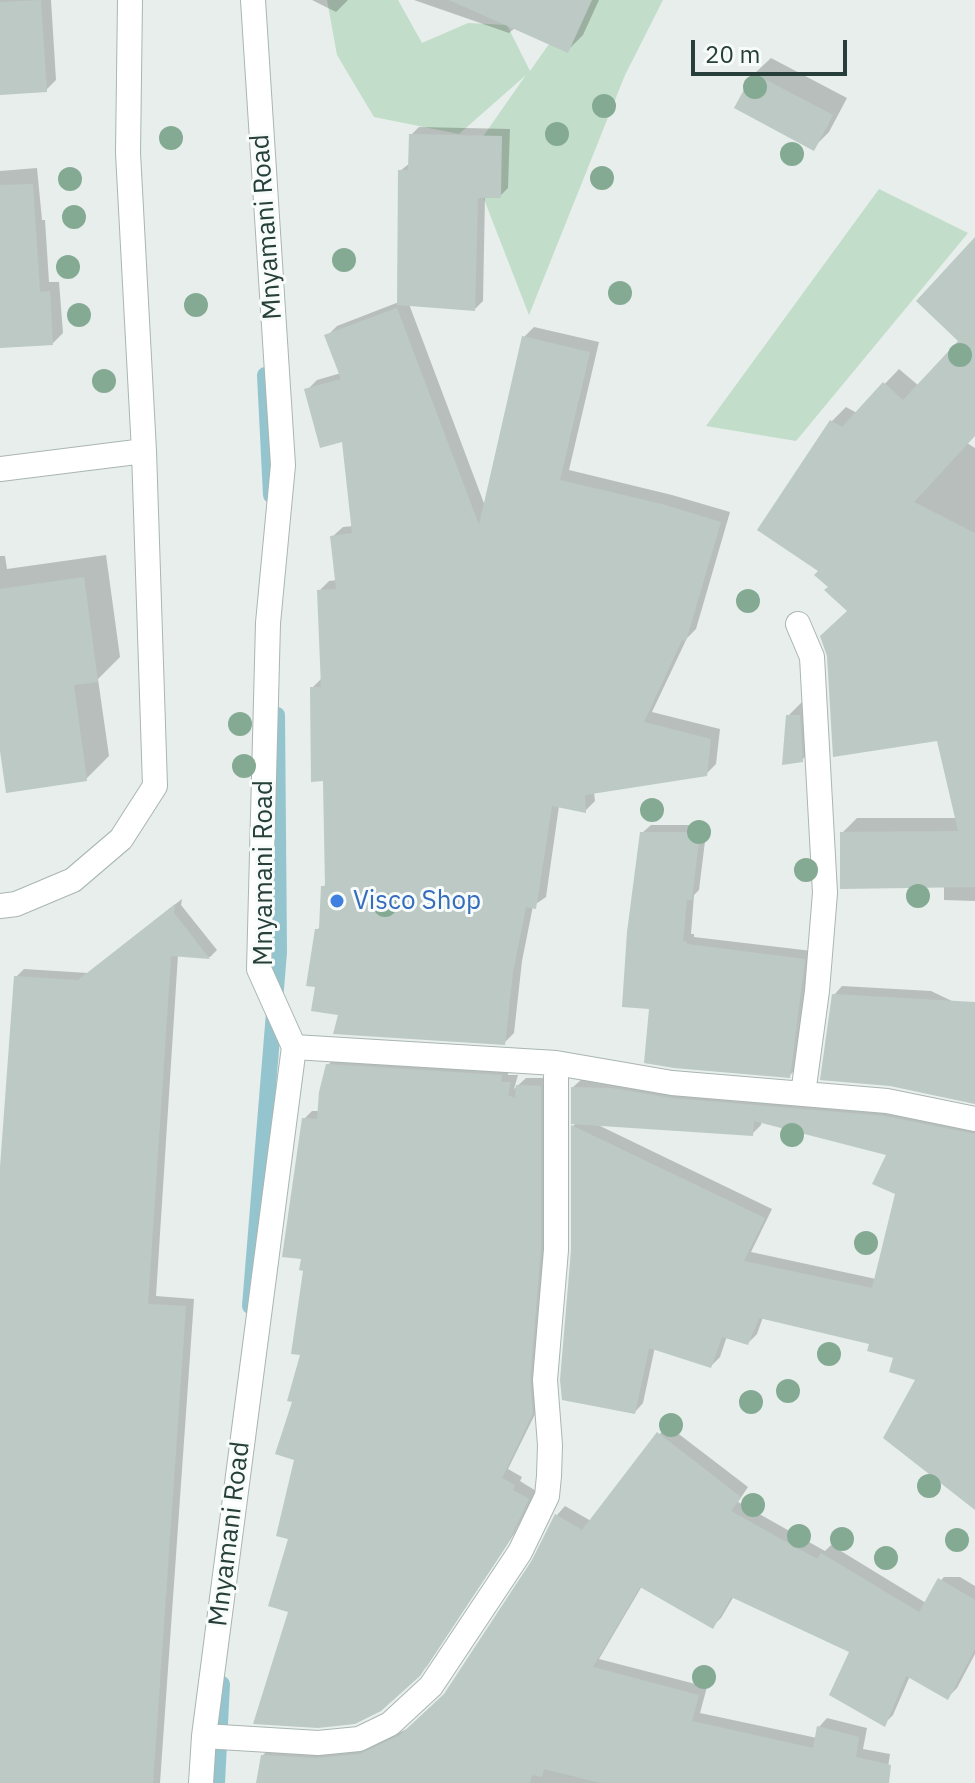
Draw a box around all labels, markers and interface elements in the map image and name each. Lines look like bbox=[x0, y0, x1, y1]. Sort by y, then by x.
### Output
scale bar bbox=[695, 24, 851, 74]
text: 20 m bbox=[705, 38, 760, 70]
street label: Mnyamani Road bbox=[245, 133, 289, 321]
street label: Mnyamani Road bbox=[248, 780, 280, 966]
place label: Visco Shop bbox=[353, 885, 481, 917]
marker: Visco Shop bbox=[328, 892, 346, 910]
street label: Mnyamani Road bbox=[203, 1440, 257, 1628]

